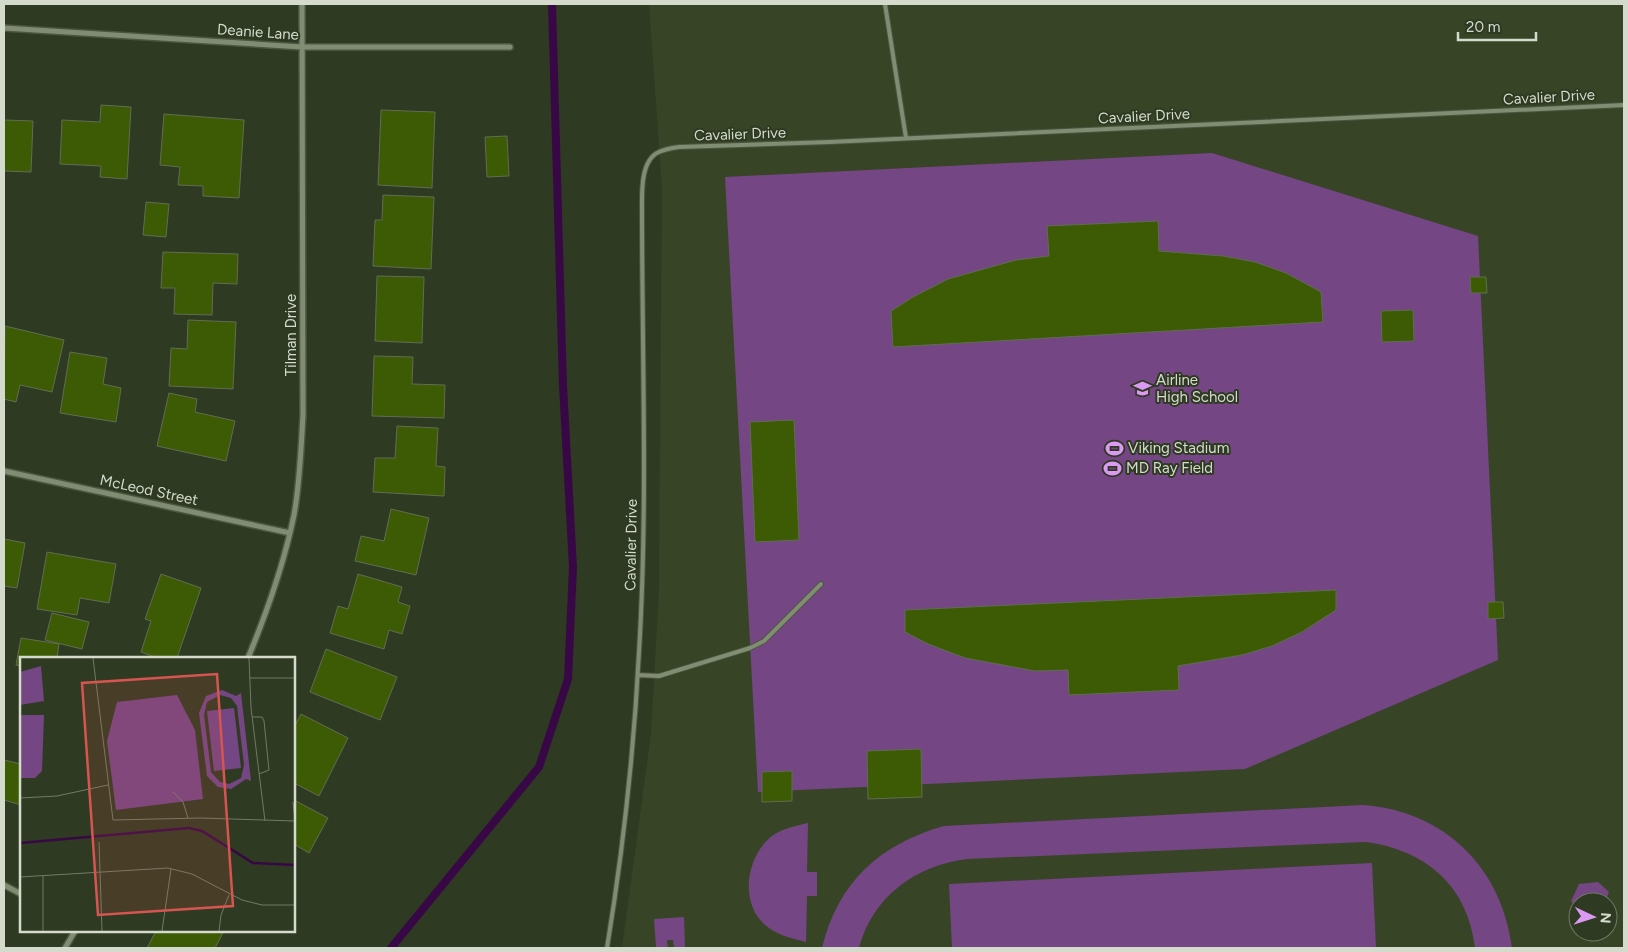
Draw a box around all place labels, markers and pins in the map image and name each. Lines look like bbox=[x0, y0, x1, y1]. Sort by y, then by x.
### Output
place label: Airline High School bbox=[1156, 371, 1238, 406]
school or university icon: Airline High School bbox=[1132, 379, 1152, 399]
sports icon: Viking Stadium bbox=[1104, 438, 1124, 458]
place label: Viking Stadium bbox=[1128, 439, 1229, 457]
sports icon: MD Ray Field bbox=[1102, 458, 1122, 478]
place label: MD Ray Field bbox=[1126, 459, 1213, 477]

